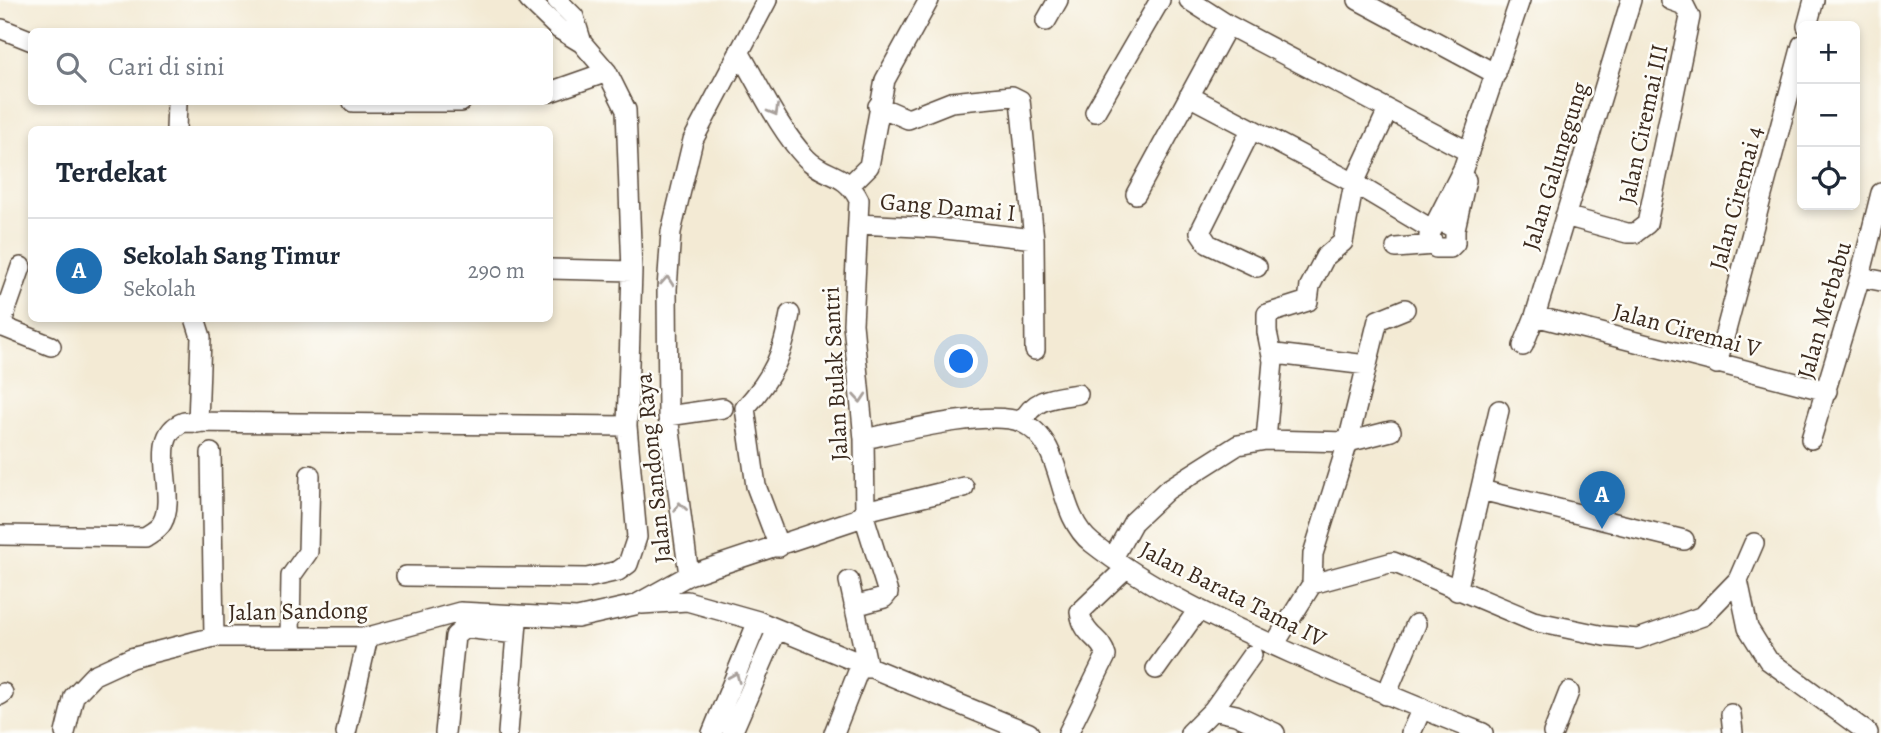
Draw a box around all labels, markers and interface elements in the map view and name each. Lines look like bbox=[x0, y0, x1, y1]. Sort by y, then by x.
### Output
map controls bbox=[1797, 21, 1860, 210]
button: + bbox=[1797, 21, 1860, 84]
search box bbox=[28, 28, 553, 105]
street label: Jalan Ciremai III bbox=[1610, 41, 1676, 207]
icon: search bbox=[52, 48, 90, 86]
text: Cari di sini bbox=[108, 49, 225, 84]
street label: Jalan Galunggung bbox=[1514, 78, 1596, 254]
button: − bbox=[1797, 84, 1860, 147]
one-way arrow bbox=[765, 104, 778, 117]
street label: Jalan Ciremai 4 bbox=[1701, 122, 1771, 274]
button: locate bbox=[1797, 147, 1860, 210]
text: Terdekat bbox=[56, 152, 167, 192]
street label: Gang Damai I bbox=[879, 185, 1017, 229]
text: Sekolah Sang Timur bbox=[123, 238, 340, 273]
street label: Jalan Merbabu bbox=[1789, 238, 1859, 382]
text: A bbox=[72, 255, 86, 286]
text: 290 m bbox=[468, 255, 525, 286]
text: Sekolah bbox=[123, 273, 196, 304]
one-way arrow bbox=[659, 275, 674, 286]
street label: Jalan Bulak Santri bbox=[814, 286, 856, 462]
street label: Jalan Ciremai V bbox=[1610, 295, 1765, 365]
your location bbox=[944, 344, 978, 378]
street label: Jalan Sandong Raya bbox=[627, 371, 679, 565]
one-way arrow bbox=[852, 392, 867, 403]
pin: A bbox=[1579, 471, 1625, 529]
one-way arrow bbox=[672, 501, 687, 513]
street label: Jalan Barata Tama IV bbox=[1134, 533, 1332, 655]
street label: Jalan Sandong bbox=[228, 594, 368, 628]
one-way arrow bbox=[727, 672, 741, 685]

